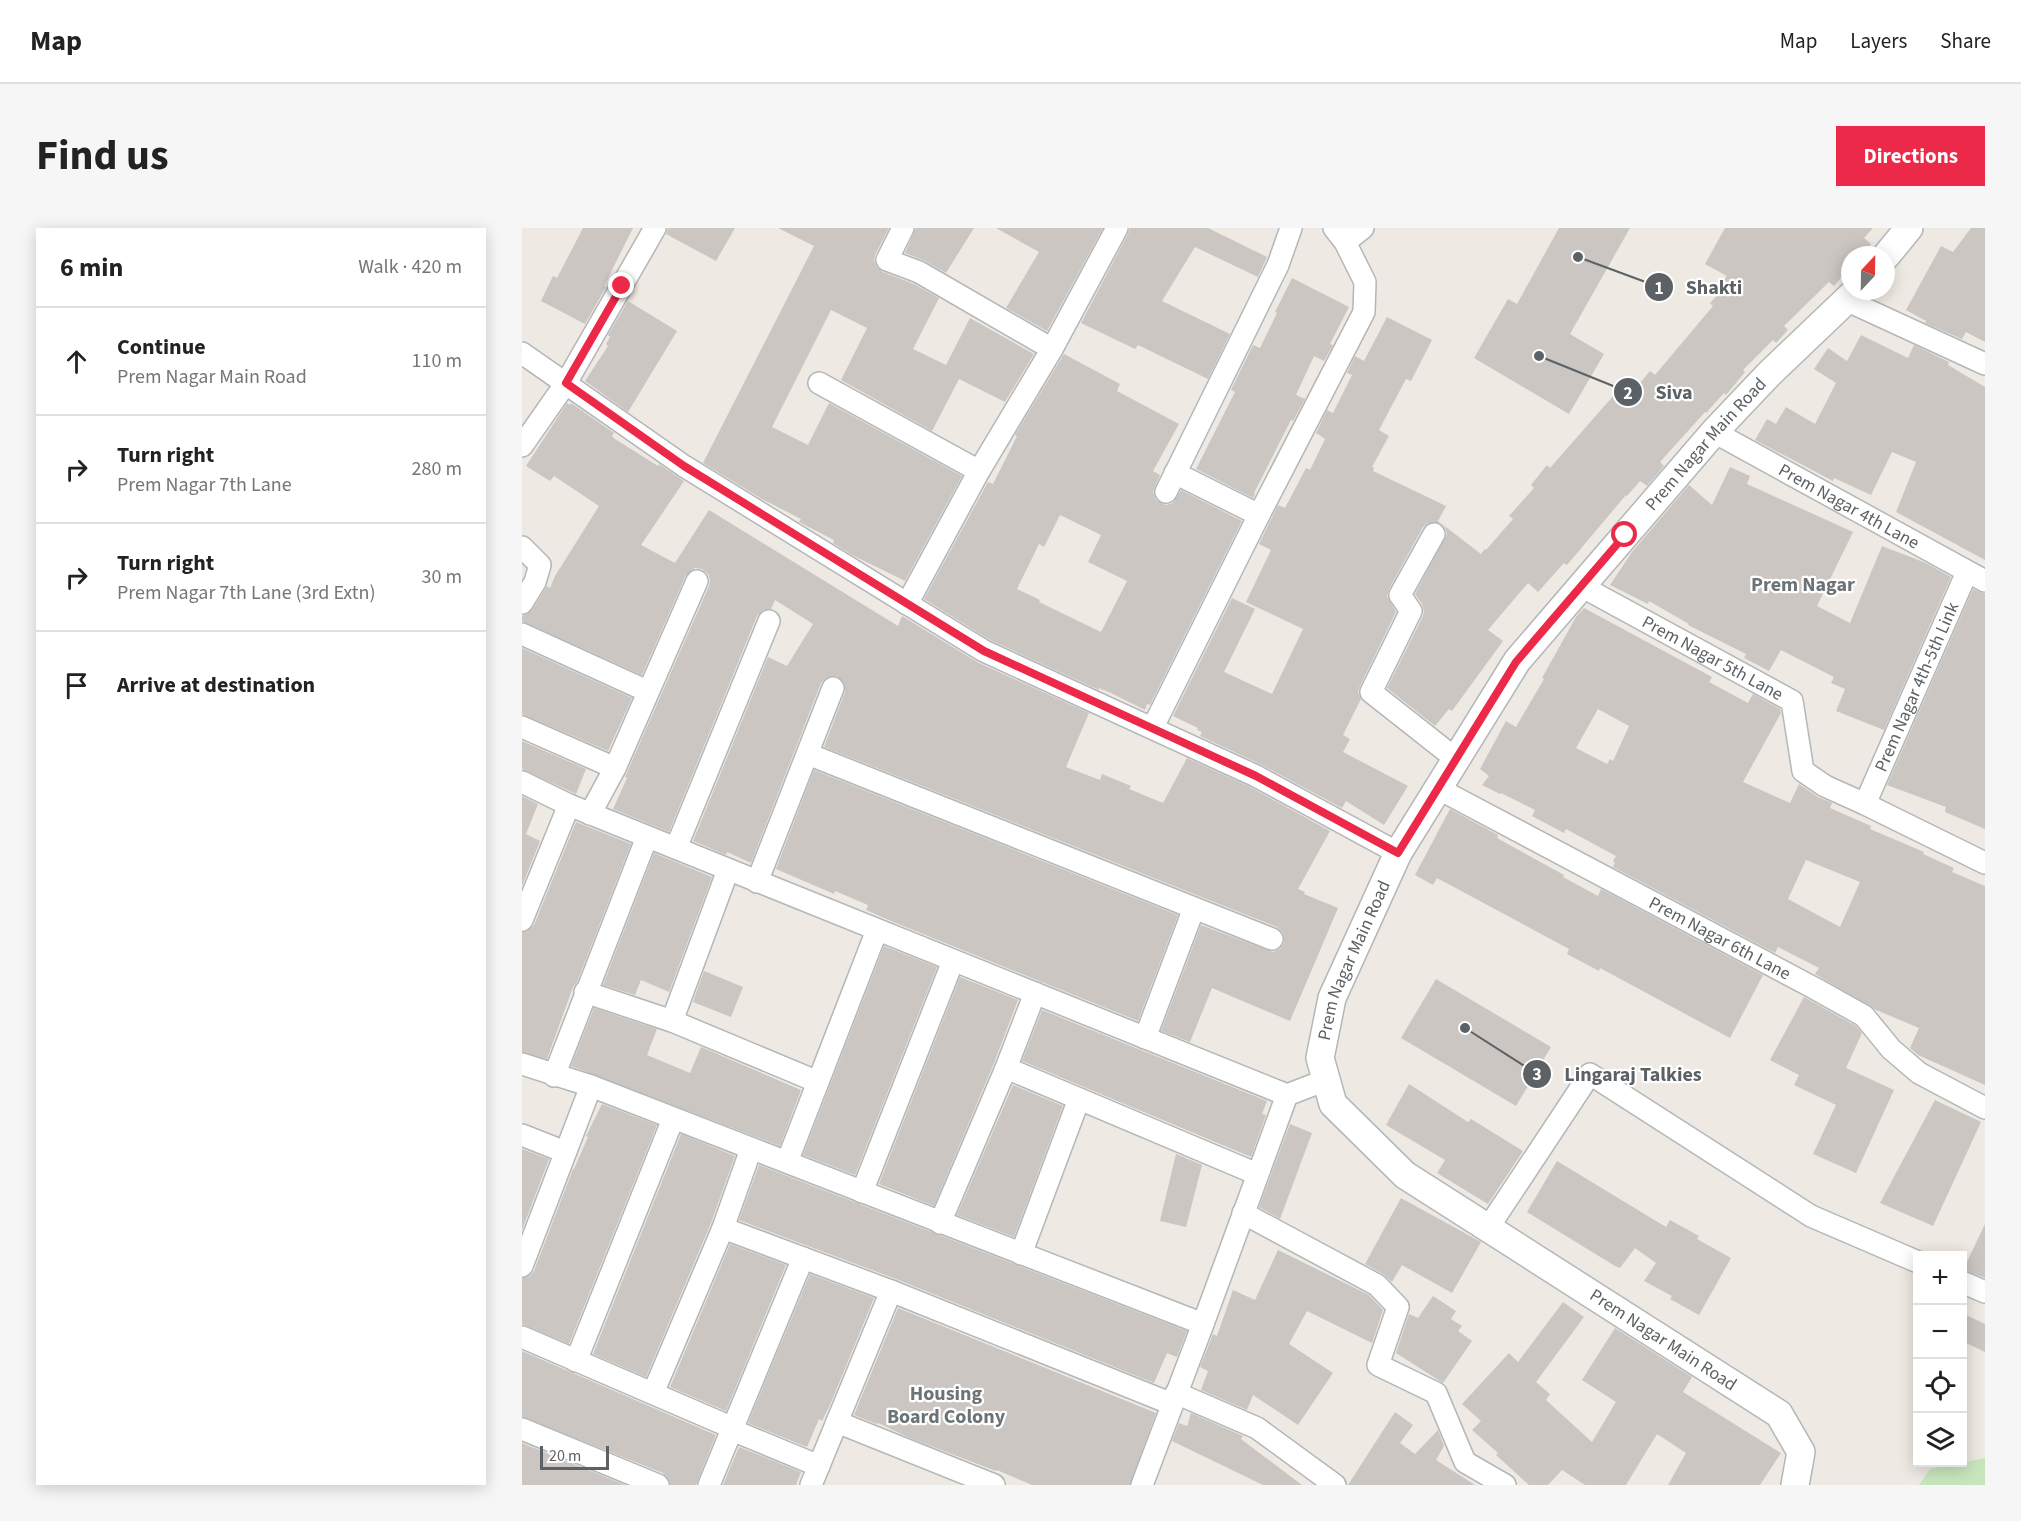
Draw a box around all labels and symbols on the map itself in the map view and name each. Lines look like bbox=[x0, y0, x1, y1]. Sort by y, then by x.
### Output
north arrow bbox=[1841, 246, 1895, 300]
callout: Shakti bbox=[1644, 268, 1754, 306]
route end bbox=[608, 272, 634, 298]
text: Shakti bbox=[1686, 274, 1742, 302]
text: 1 bbox=[1654, 276, 1664, 301]
street label: Prem Nagar Main Road bbox=[1639, 372, 1772, 516]
callout: Siva bbox=[1613, 373, 1704, 411]
text: Siva bbox=[1655, 379, 1693, 407]
text: 2 bbox=[1623, 381, 1633, 406]
street label: Prem Nagar 4th Lane bbox=[1774, 457, 1924, 555]
route start bbox=[1611, 521, 1637, 547]
district label: Prem Nagar bbox=[1751, 571, 1855, 599]
street label: Prem Nagar 4th-5th Link bbox=[1868, 598, 1965, 776]
street label: Prem Nagar 5th Lane bbox=[1638, 609, 1788, 706]
street label: Prem Nagar Main Road bbox=[1311, 876, 1396, 1042]
street label: Prem Nagar 6th Lane bbox=[1645, 890, 1795, 986]
callout: Lingaraj Talkies bbox=[1522, 1055, 1713, 1093]
text: Lingaraj Talkies bbox=[1564, 1061, 1702, 1089]
text: 3 bbox=[1532, 1062, 1542, 1087]
street label: Prem Nagar Main Road bbox=[1585, 1283, 1741, 1397]
district label: Housing Board Colony bbox=[887, 1380, 1006, 1431]
scale bar bbox=[540, 1443, 609, 1470]

